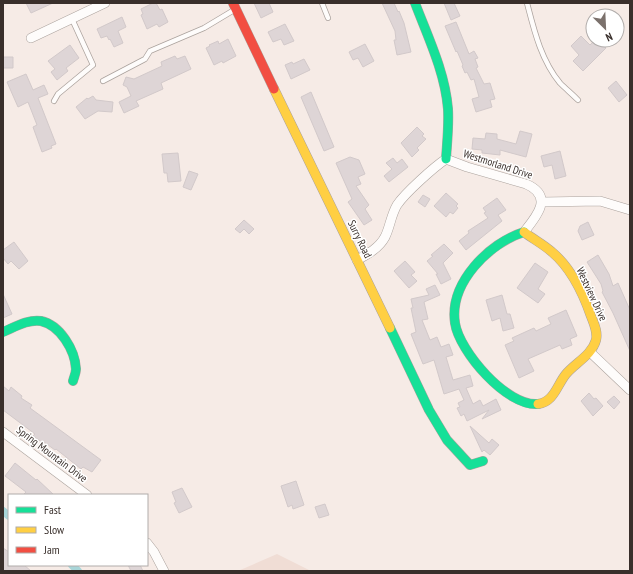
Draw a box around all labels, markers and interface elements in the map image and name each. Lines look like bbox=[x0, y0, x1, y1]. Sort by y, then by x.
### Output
north arrow bbox=[585, 8, 625, 48]
text: N bbox=[603, 30, 615, 45]
street label: Westmorland Drive bbox=[462, 146, 535, 182]
street label: Surry Road bbox=[345, 218, 375, 260]
street label: Westview Drive bbox=[573, 265, 611, 324]
street label: Spring Mountain Drive bbox=[14, 423, 91, 485]
legend bbox=[8, 494, 148, 566]
text: Fast bbox=[44, 502, 62, 517]
text: Slow bbox=[44, 522, 65, 537]
text: Jam bbox=[43, 542, 60, 557]

